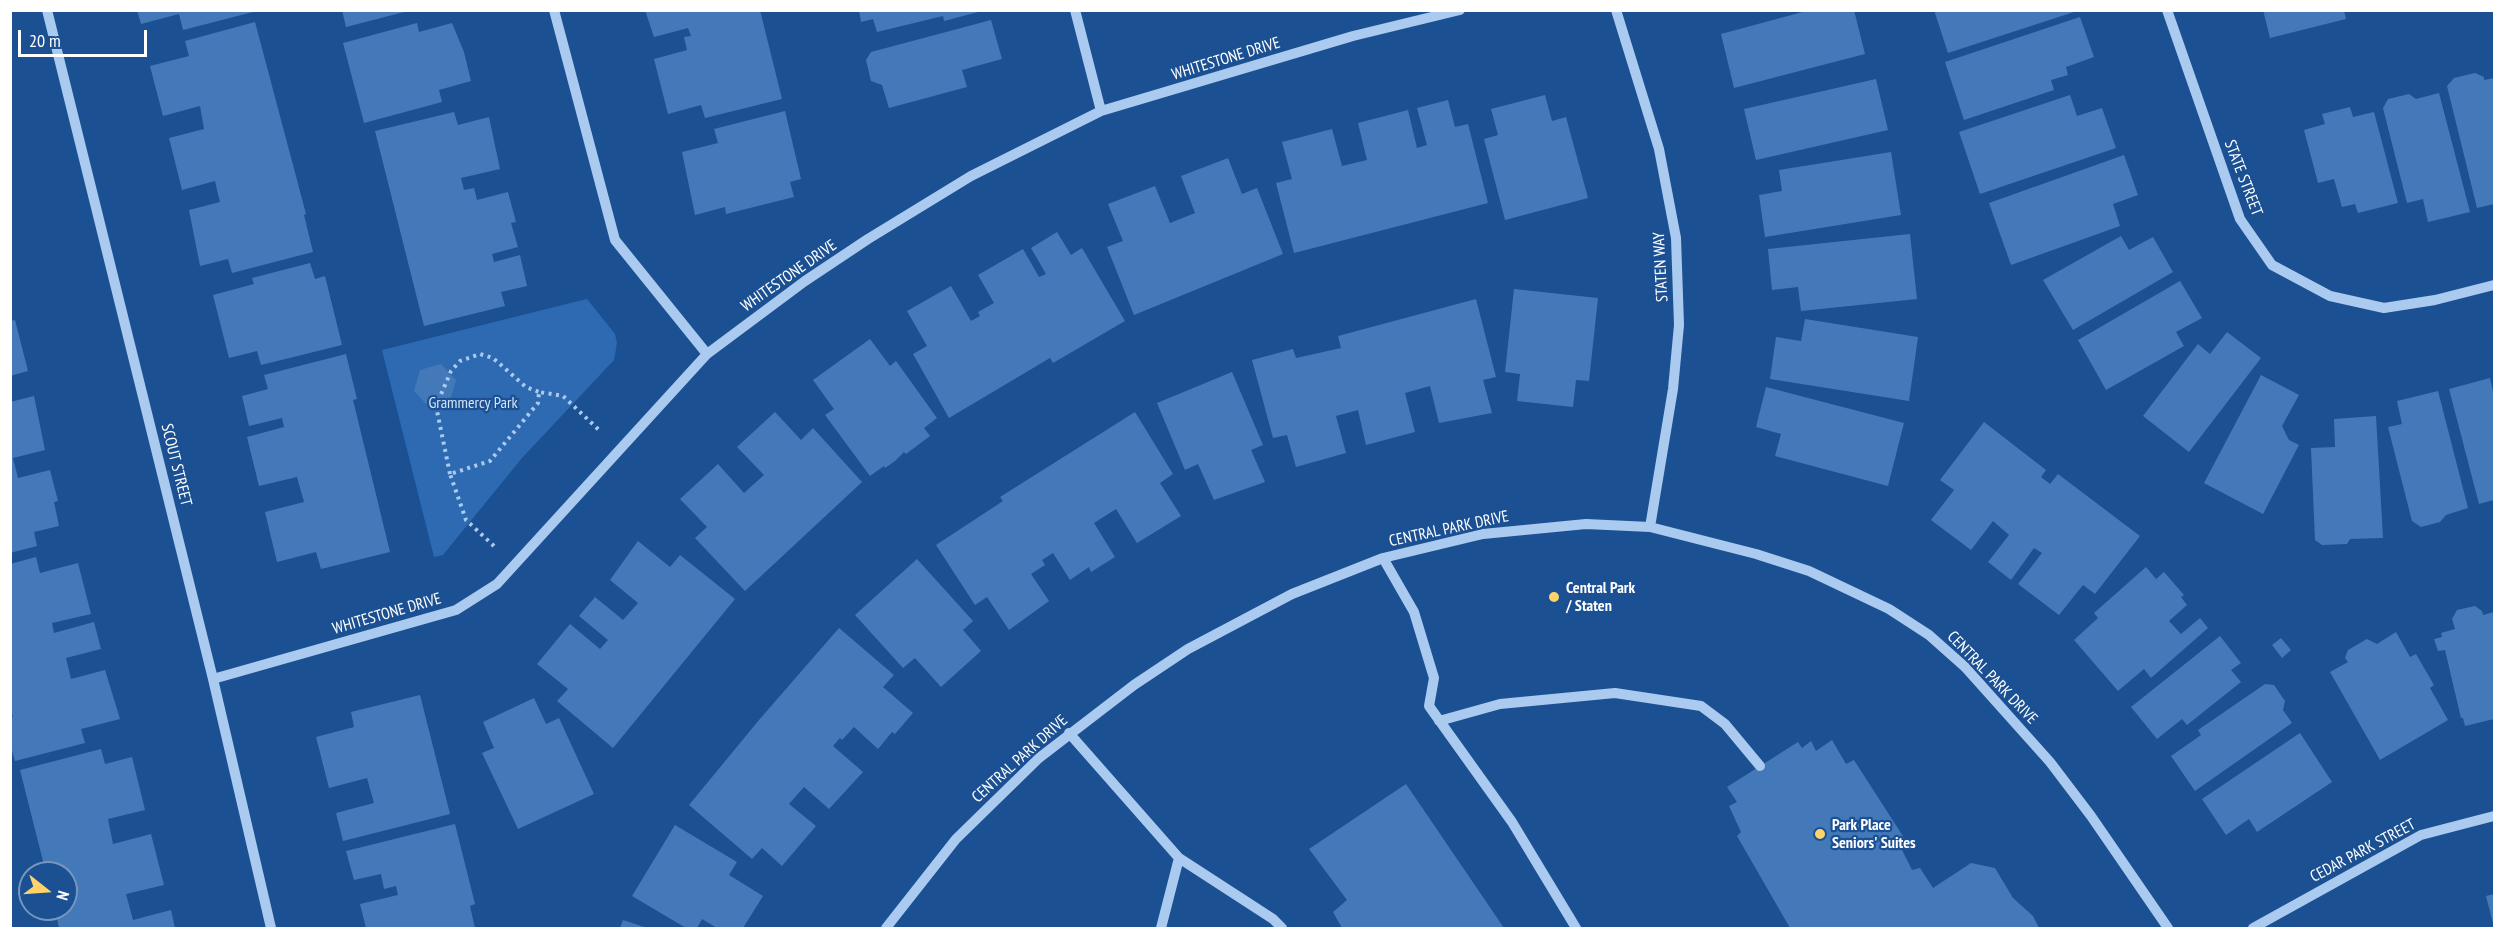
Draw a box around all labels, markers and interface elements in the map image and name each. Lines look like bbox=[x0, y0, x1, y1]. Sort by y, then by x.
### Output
scale bar bbox=[21, 18, 150, 56]
text: 20 m bbox=[29, 29, 61, 52]
street label: WHITESTONE DRIVE bbox=[1170, 33, 1282, 85]
street label: STATE STREET bbox=[2220, 137, 2266, 219]
street label: STATEN WAY bbox=[1650, 231, 1672, 303]
street label: WHITESTONE DRIVE bbox=[738, 236, 840, 316]
park label: Grammercy Park bbox=[428, 393, 518, 413]
street label: SCOUT STREET bbox=[157, 422, 195, 508]
street label: CENTRAL PARK DRIVE bbox=[1387, 507, 1511, 551]
place label: Central Park / Staten bbox=[1566, 578, 1635, 616]
street label: WHITESTONE DRIVE bbox=[330, 589, 444, 639]
marker: Central Park / Staten bbox=[1547, 590, 1561, 604]
street label: CENTRAL PARK DRIVE bbox=[1943, 628, 2041, 728]
street label: CENTRAL PARK DRIVE bbox=[968, 711, 1072, 807]
place label: Park Place Seniors' Suites bbox=[1832, 815, 1916, 853]
street label: CEDAR PARK STREET bbox=[2307, 815, 2419, 887]
marker: Park Place Seniors' Suites bbox=[1813, 827, 1827, 841]
north arrow bbox=[18, 861, 78, 921]
text: N bbox=[52, 889, 74, 903]

